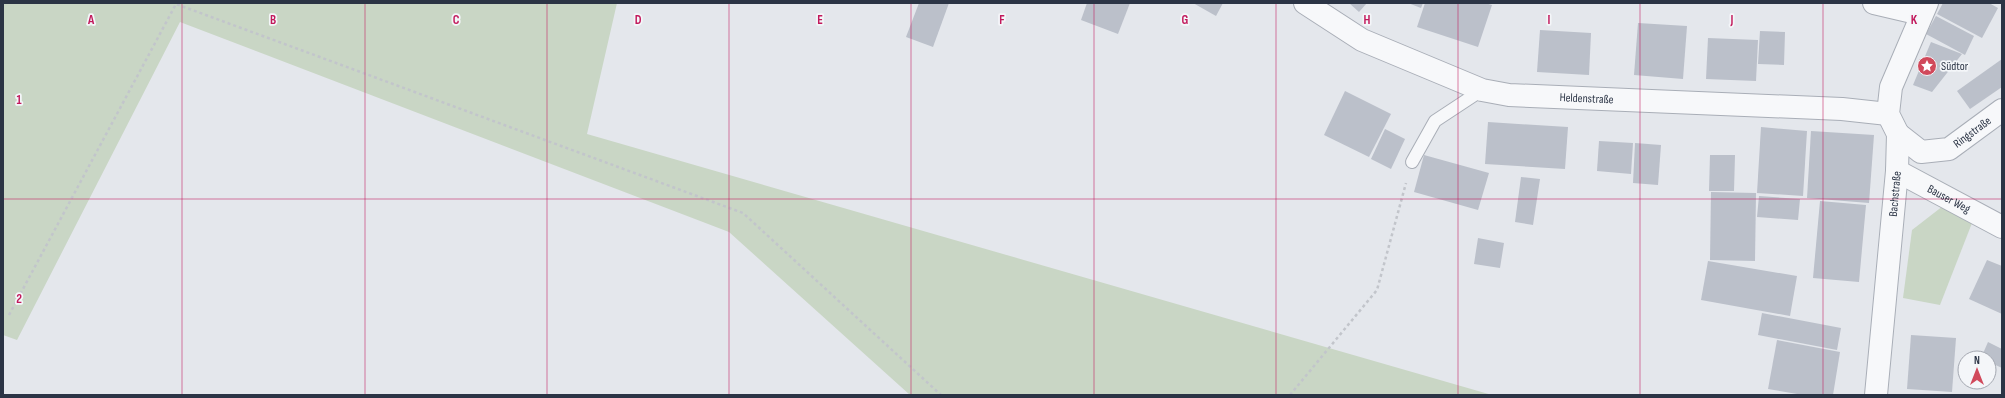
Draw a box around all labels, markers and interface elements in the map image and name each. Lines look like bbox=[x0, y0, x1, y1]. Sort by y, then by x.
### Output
text: A bbox=[87, 12, 95, 28]
text: B bbox=[270, 12, 276, 28]
text: C bbox=[453, 12, 460, 28]
text: D bbox=[635, 12, 642, 28]
text: E bbox=[817, 12, 823, 28]
text: F bbox=[999, 12, 1005, 28]
text: G bbox=[1182, 12, 1189, 28]
text: H bbox=[1364, 12, 1371, 28]
text: I bbox=[1548, 12, 1551, 28]
text: J bbox=[1730, 12, 1734, 28]
text: K bbox=[1911, 12, 1918, 28]
place icon: Südtor bbox=[1916, 55, 1938, 77]
place label: Südtor bbox=[1941, 59, 1969, 74]
street label: Heldenstraße bbox=[1559, 90, 1614, 107]
text: 1 bbox=[16, 92, 22, 108]
street label: Ringstraße bbox=[1950, 113, 1994, 151]
street label: Bachstraße bbox=[1886, 170, 1905, 217]
street label: Bauser Weg bbox=[1925, 182, 1973, 217]
text: 2 bbox=[16, 291, 22, 307]
north arrow bbox=[1957, 350, 1997, 390]
text: N bbox=[1974, 354, 1980, 367]

